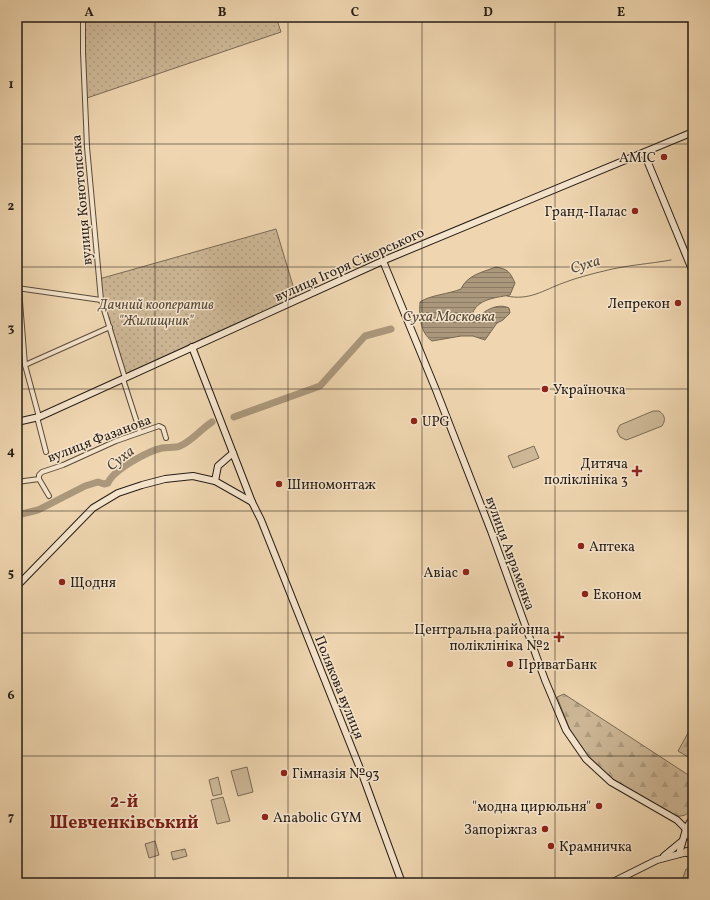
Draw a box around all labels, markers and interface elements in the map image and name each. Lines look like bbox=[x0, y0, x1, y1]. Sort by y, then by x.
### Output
text: A bbox=[84, 4, 94, 22]
text: B bbox=[218, 4, 227, 22]
text: C bbox=[351, 4, 359, 22]
text: D bbox=[483, 4, 493, 22]
text: E bbox=[617, 4, 625, 22]
text: 1 bbox=[8, 76, 14, 94]
street label: вулиця Конотопська bbox=[67, 134, 98, 266]
place label: AMIC bbox=[619, 149, 656, 168]
marker: AMIC bbox=[659, 152, 669, 162]
text: 2 bbox=[8, 198, 15, 216]
place label: Гранд-Палас bbox=[545, 203, 627, 222]
marker: Гранд-Палас bbox=[630, 206, 640, 216]
street label: вулиця Ігоря Сікорського bbox=[272, 224, 428, 307]
water label: Суха bbox=[568, 251, 603, 280]
place label: Лепрекон bbox=[608, 295, 670, 314]
park label: Дачний кооператив "Жилищник" bbox=[97, 296, 214, 331]
marker: Лепрекон bbox=[673, 298, 683, 308]
water label: Суха Московка bbox=[403, 307, 495, 328]
text: 3 bbox=[8, 320, 15, 338]
place label: Україночка bbox=[553, 381, 626, 400]
marker: Україночка bbox=[540, 384, 550, 394]
street label: вулиця Фазанова bbox=[45, 411, 154, 468]
place label: UPG bbox=[422, 413, 450, 432]
marker: UPG bbox=[409, 416, 419, 426]
water label: Суха bbox=[102, 442, 139, 477]
text: 4 bbox=[7, 443, 15, 461]
place label: Дитяча поліклініка 3 bbox=[544, 455, 628, 490]
marker: Дитяча поліклініка 3 bbox=[631, 465, 643, 477]
place label: Шиномонтаж bbox=[287, 476, 376, 495]
marker: Шиномонтаж bbox=[274, 479, 284, 489]
street label: вулиця Авраменка bbox=[480, 494, 539, 613]
place label: Аптека bbox=[589, 538, 635, 557]
marker: Аптека bbox=[576, 541, 586, 551]
place label: Авіас bbox=[424, 564, 458, 583]
text: 5 bbox=[8, 565, 14, 583]
marker: Авіас bbox=[461, 567, 471, 577]
place label: Щодня bbox=[70, 574, 116, 593]
marker: Щодня bbox=[57, 577, 67, 587]
place label: Економ bbox=[593, 586, 642, 605]
marker: Економ bbox=[580, 589, 590, 599]
place label: Центральна районна поліклініка №2 bbox=[414, 621, 550, 656]
marker: Центральна районна поліклініка №2 bbox=[553, 631, 565, 643]
street label: Полякова вулиця bbox=[309, 633, 368, 742]
place label: ПриватБанк bbox=[518, 656, 598, 675]
marker: ПриватБанк bbox=[505, 659, 515, 669]
text: 6 bbox=[7, 687, 15, 705]
place label: Гімназія №93 bbox=[292, 765, 379, 784]
marker: Гімназія №93 bbox=[279, 768, 289, 778]
district label: 2-й Шевченківський bbox=[49, 790, 199, 836]
place label: "модна цирюльня" bbox=[472, 798, 591, 817]
marker: "модна цирюльня" bbox=[594, 801, 604, 811]
text: 7 bbox=[8, 809, 14, 827]
place label: Anabolic GYM bbox=[273, 809, 362, 828]
marker: Anabolic GYM bbox=[260, 812, 270, 822]
place label: Запоріжгаз bbox=[464, 821, 537, 840]
marker: Запоріжгаз bbox=[540, 824, 550, 834]
place label: Крамничка bbox=[559, 838, 632, 857]
marker: Крамничка bbox=[546, 841, 556, 851]

